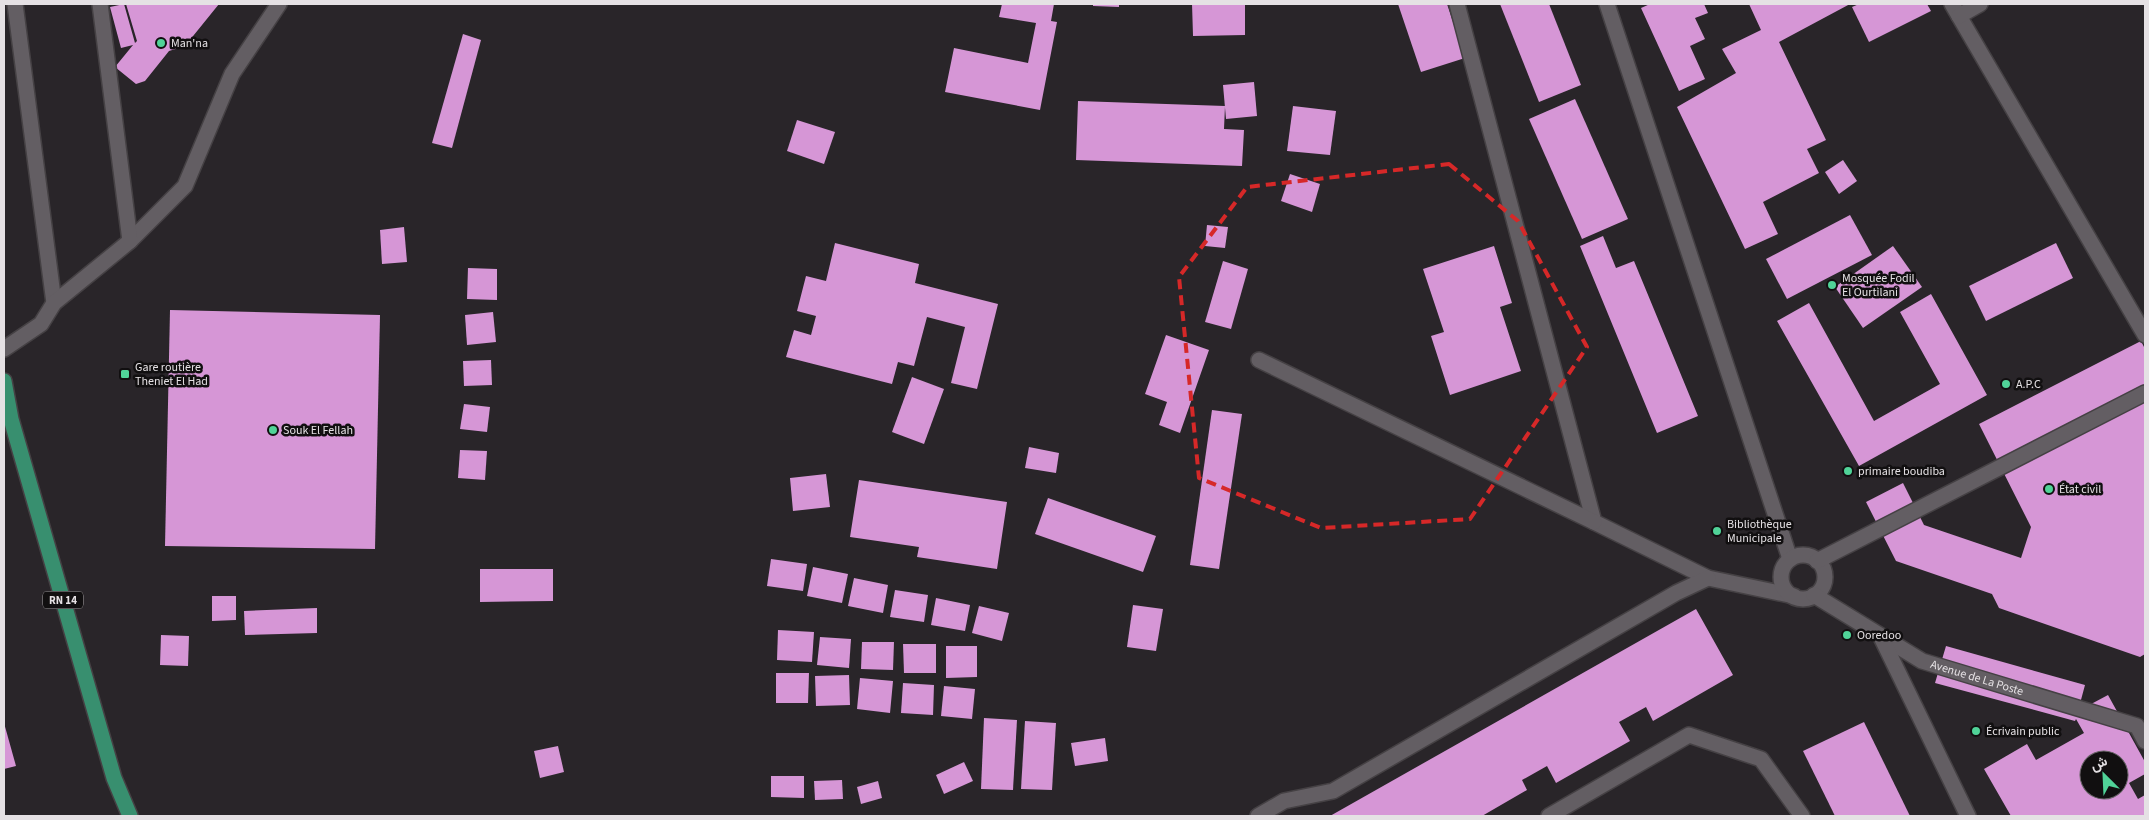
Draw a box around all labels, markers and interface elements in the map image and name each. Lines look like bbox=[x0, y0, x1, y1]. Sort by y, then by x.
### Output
place label: Man'na bbox=[171, 35, 208, 52]
marker: Man'na bbox=[155, 37, 167, 49]
place label: Mosquée Fodil El Ourtilani bbox=[1842, 270, 1915, 301]
marker: Mosquée Fodil El Ourtilani bbox=[1826, 279, 1838, 291]
place label: Gare routière Theniet El Had bbox=[135, 359, 208, 390]
marker: Gare routière Theniet El Had bbox=[119, 368, 131, 380]
place label: A.P.C bbox=[2016, 376, 2041, 393]
marker: A.P.C bbox=[2000, 378, 2012, 390]
place label: Souk El Fellah bbox=[283, 422, 353, 439]
marker: Souk El Fellah bbox=[267, 424, 279, 436]
place label: primaire boudiba bbox=[1858, 463, 1945, 480]
marker: primaire boudiba bbox=[1842, 465, 1854, 477]
place label: État civil bbox=[2059, 481, 2101, 498]
marker: État civil bbox=[2043, 483, 2055, 495]
place label: Bibliothèque Municipale bbox=[1727, 516, 1792, 547]
marker: Bibliothèque Municipale bbox=[1711, 525, 1723, 537]
road number: RN 14 bbox=[43, 592, 83, 608]
place label: Ooredoo bbox=[1857, 627, 1901, 644]
marker: Ooredoo bbox=[1841, 629, 1853, 641]
street label: Avenue de La Poste bbox=[1928, 656, 2026, 700]
place label: Écrivain public bbox=[1986, 723, 2060, 740]
marker: Écrivain public bbox=[1970, 725, 1982, 737]
north arrow bbox=[2079, 750, 2129, 800]
text: ش bbox=[2087, 751, 2111, 777]

